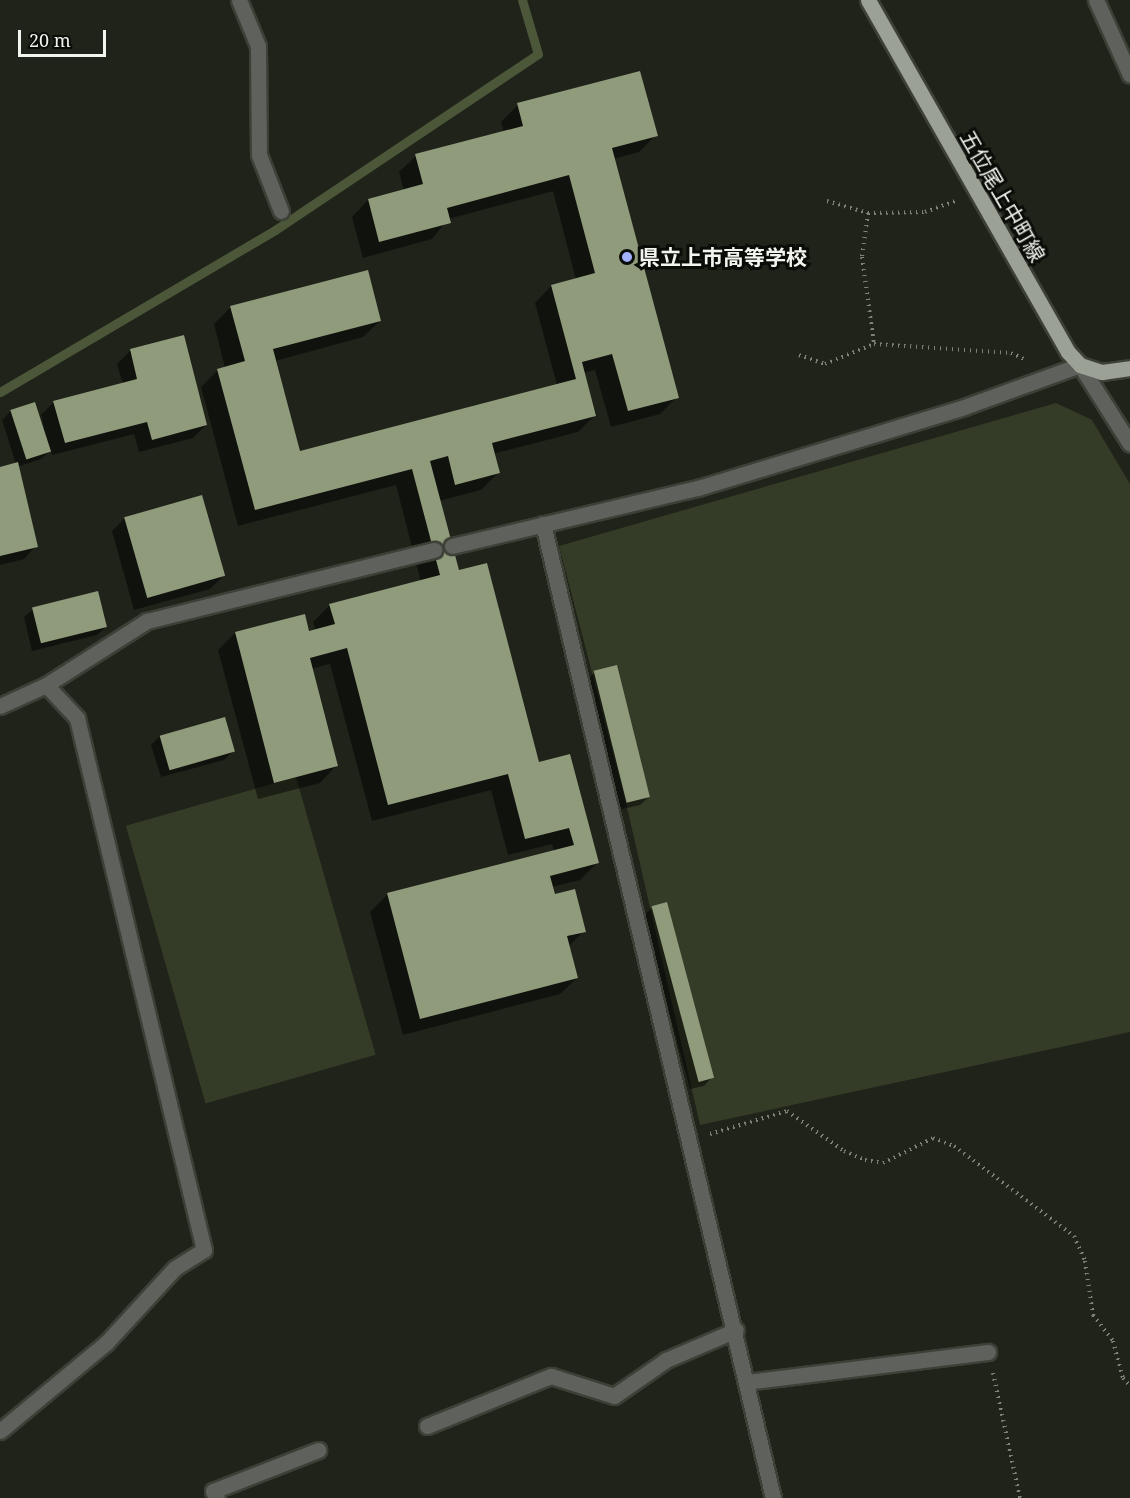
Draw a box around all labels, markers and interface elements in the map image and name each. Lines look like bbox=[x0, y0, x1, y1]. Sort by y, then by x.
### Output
scale bar bbox=[21, 18, 110, 56]
text: 20 m bbox=[29, 28, 71, 52]
street label: 五位尾上中町線 bbox=[955, 126, 1051, 266]
place label: 県立上市高等学校 bbox=[639, 244, 807, 270]
marker: 県立上市高等学校 bbox=[620, 250, 634, 264]

